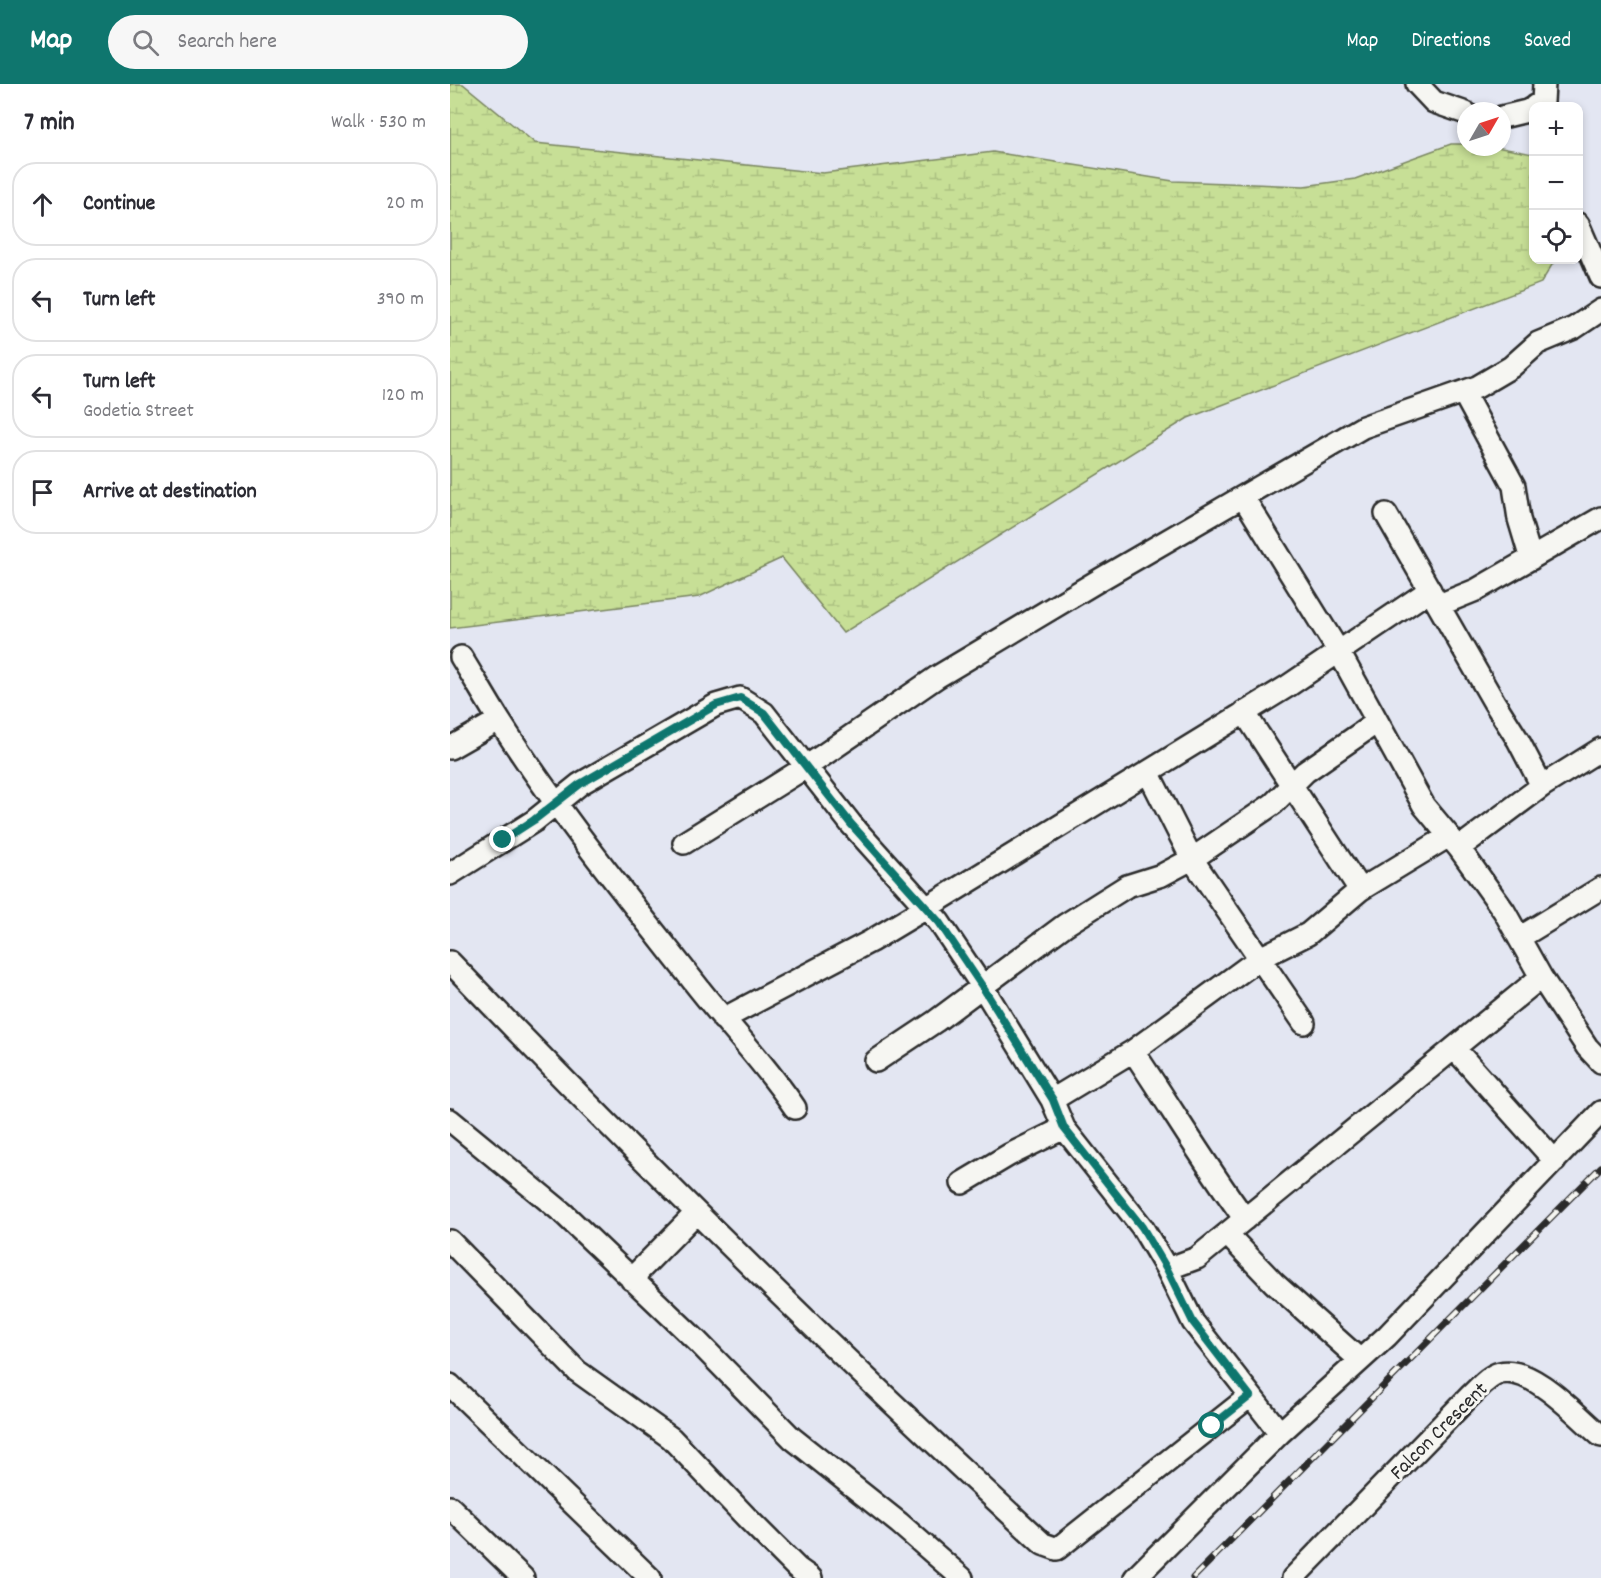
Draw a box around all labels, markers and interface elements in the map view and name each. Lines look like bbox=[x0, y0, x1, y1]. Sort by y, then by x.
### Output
search box bbox=[108, 15, 528, 69]
text: Map bbox=[30, 22, 72, 62]
icon: search bbox=[129, 26, 162, 59]
text: Search here bbox=[177, 27, 277, 58]
text: Map bbox=[1347, 27, 1378, 57]
text: Directions bbox=[1411, 27, 1491, 57]
text: Saved bbox=[1524, 27, 1571, 57]
north arrow bbox=[1457, 102, 1511, 156]
map controls bbox=[1529, 102, 1583, 264]
button: + bbox=[1529, 102, 1583, 156]
text: 7 min bbox=[24, 105, 75, 142]
text: Walk · 530 m bbox=[331, 109, 426, 137]
button: − bbox=[1529, 156, 1583, 210]
icon: ahead bbox=[26, 188, 59, 221]
text: Continue bbox=[83, 189, 155, 220]
text: 20 m bbox=[386, 190, 424, 218]
button: locate bbox=[1529, 210, 1583, 264]
icon: left bbox=[26, 284, 59, 317]
text: Turn left bbox=[83, 285, 155, 316]
text: 390 m bbox=[377, 286, 424, 314]
text: Turn left bbox=[83, 367, 155, 398]
icon: left bbox=[26, 380, 59, 413]
text: 120 m bbox=[382, 382, 424, 410]
text: Godetia Street bbox=[83, 398, 194, 426]
icon: arrive bbox=[26, 476, 59, 509]
text: Arrive at destination bbox=[83, 477, 257, 508]
route end bbox=[489, 826, 515, 852]
street label: Falcon Crescent bbox=[1384, 1376, 1496, 1488]
route start bbox=[1198, 1412, 1224, 1438]

